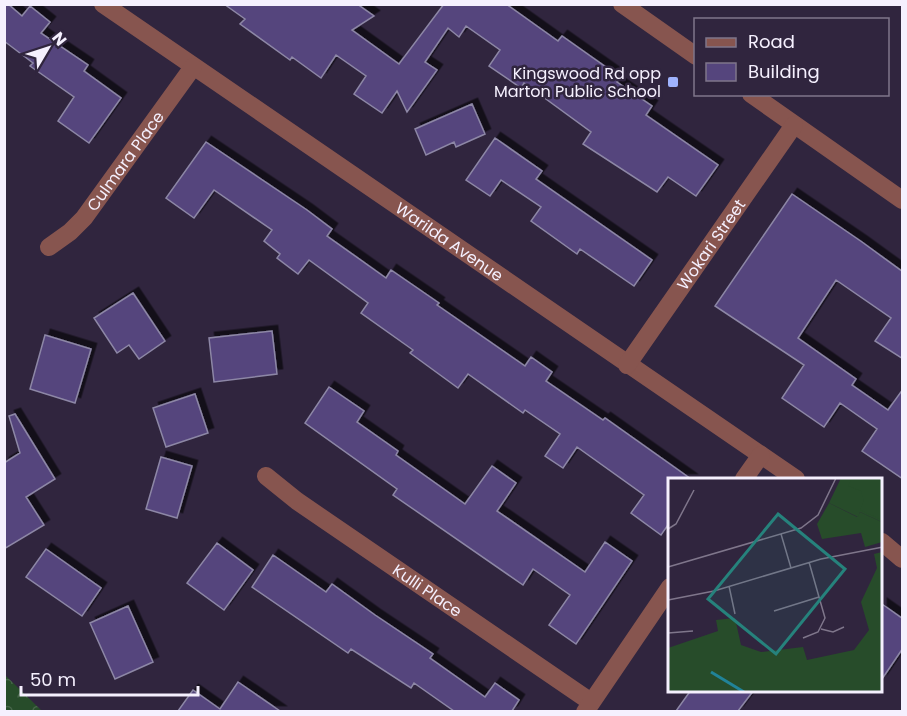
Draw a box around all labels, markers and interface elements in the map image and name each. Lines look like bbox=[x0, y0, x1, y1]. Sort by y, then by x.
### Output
north arrow bbox=[18, 18, 78, 78]
legend bbox=[694, 18, 889, 96]
text: N bbox=[47, 27, 72, 51]
text: Road bbox=[748, 29, 795, 54]
text: Building bbox=[748, 59, 820, 84]
place label: Kingswood Rd opp Marton Public School bbox=[494, 62, 661, 103]
marker: Kingswood Rd opp Marton Public School bbox=[666, 75, 680, 89]
street label: Culmara Place bbox=[81, 106, 169, 216]
street label: Wokari Street bbox=[671, 194, 751, 294]
street label: Warilda Avenue bbox=[391, 196, 508, 287]
inset map bbox=[668, 478, 883, 692]
street label: Kulli Place bbox=[388, 558, 467, 622]
scale bar bbox=[21, 659, 198, 697]
text: 50 m bbox=[30, 667, 76, 692]

